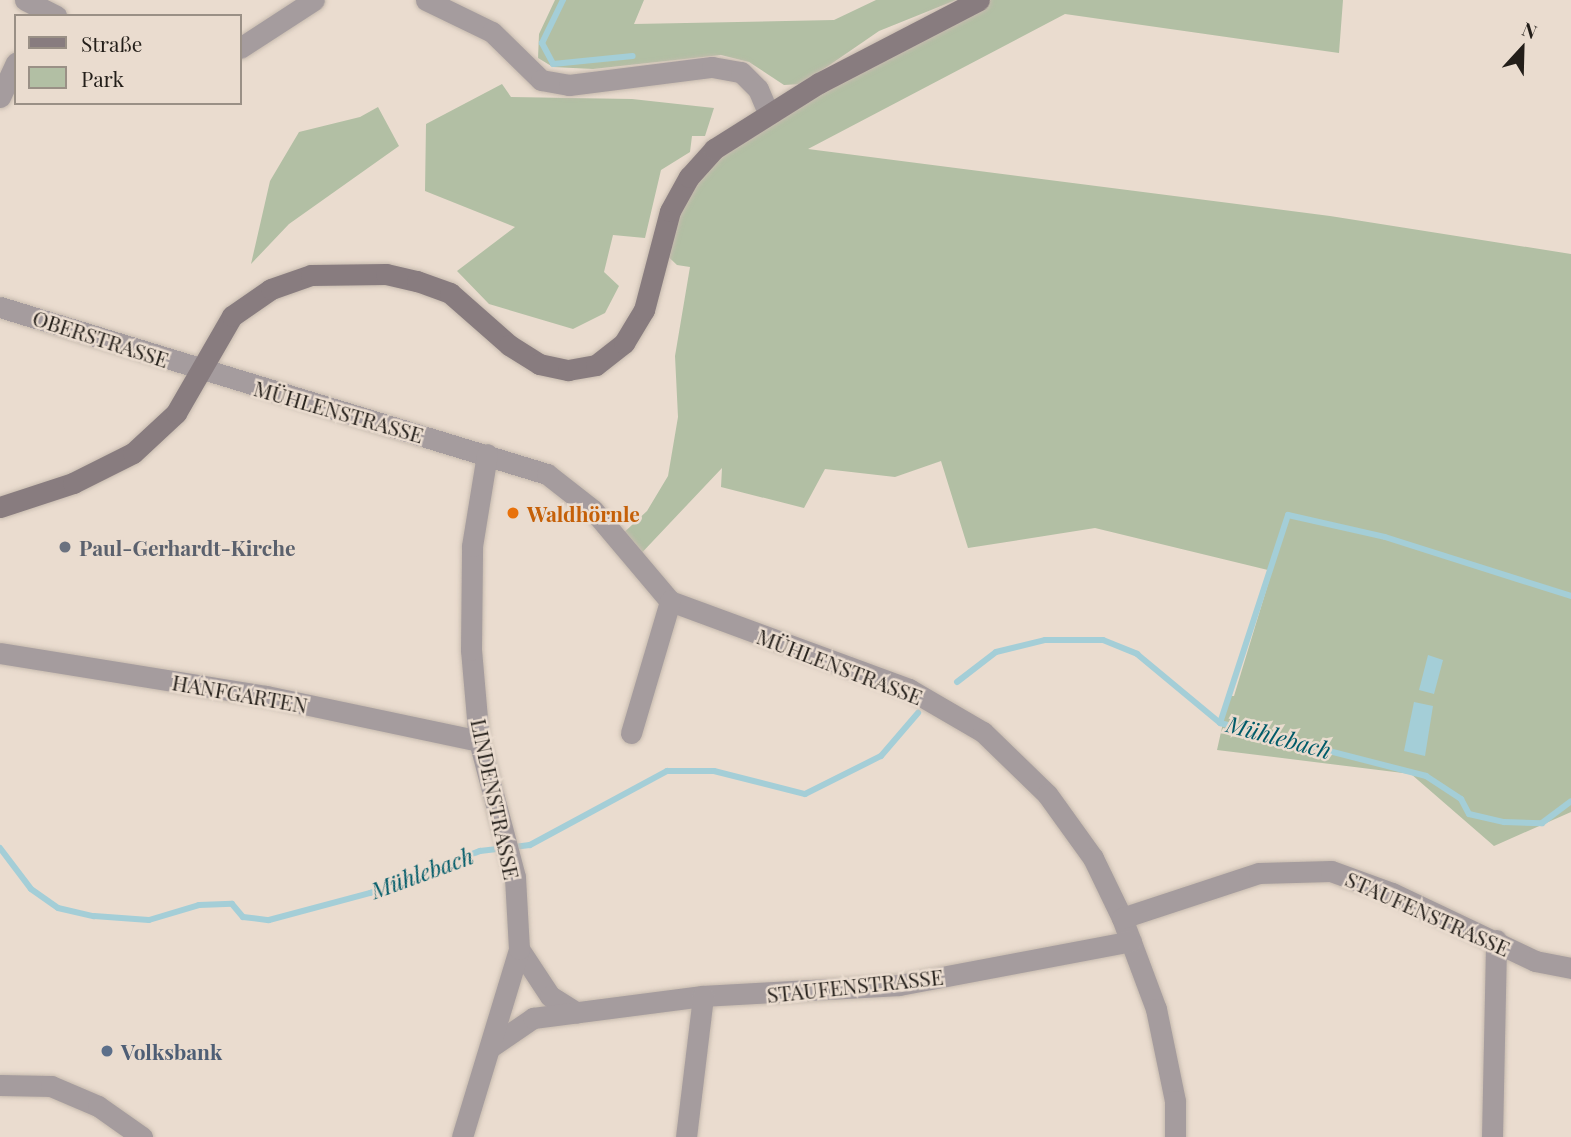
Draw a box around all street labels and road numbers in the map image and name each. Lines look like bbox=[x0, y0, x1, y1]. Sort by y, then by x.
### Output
street label: OBERSTRASSE bbox=[30, 304, 172, 372]
street label: MÜHLENSTRASSE bbox=[251, 375, 427, 447]
street label: MÜHLENSTRASSE bbox=[754, 623, 926, 709]
street label: HANFGARTEN bbox=[170, 669, 310, 717]
street label: LINDENSTRASSE bbox=[467, 716, 525, 882]
street label: STAUFENSTRASSE bbox=[1342, 865, 1514, 961]
street label: STAUFENSTRASSE bbox=[766, 963, 944, 1007]

